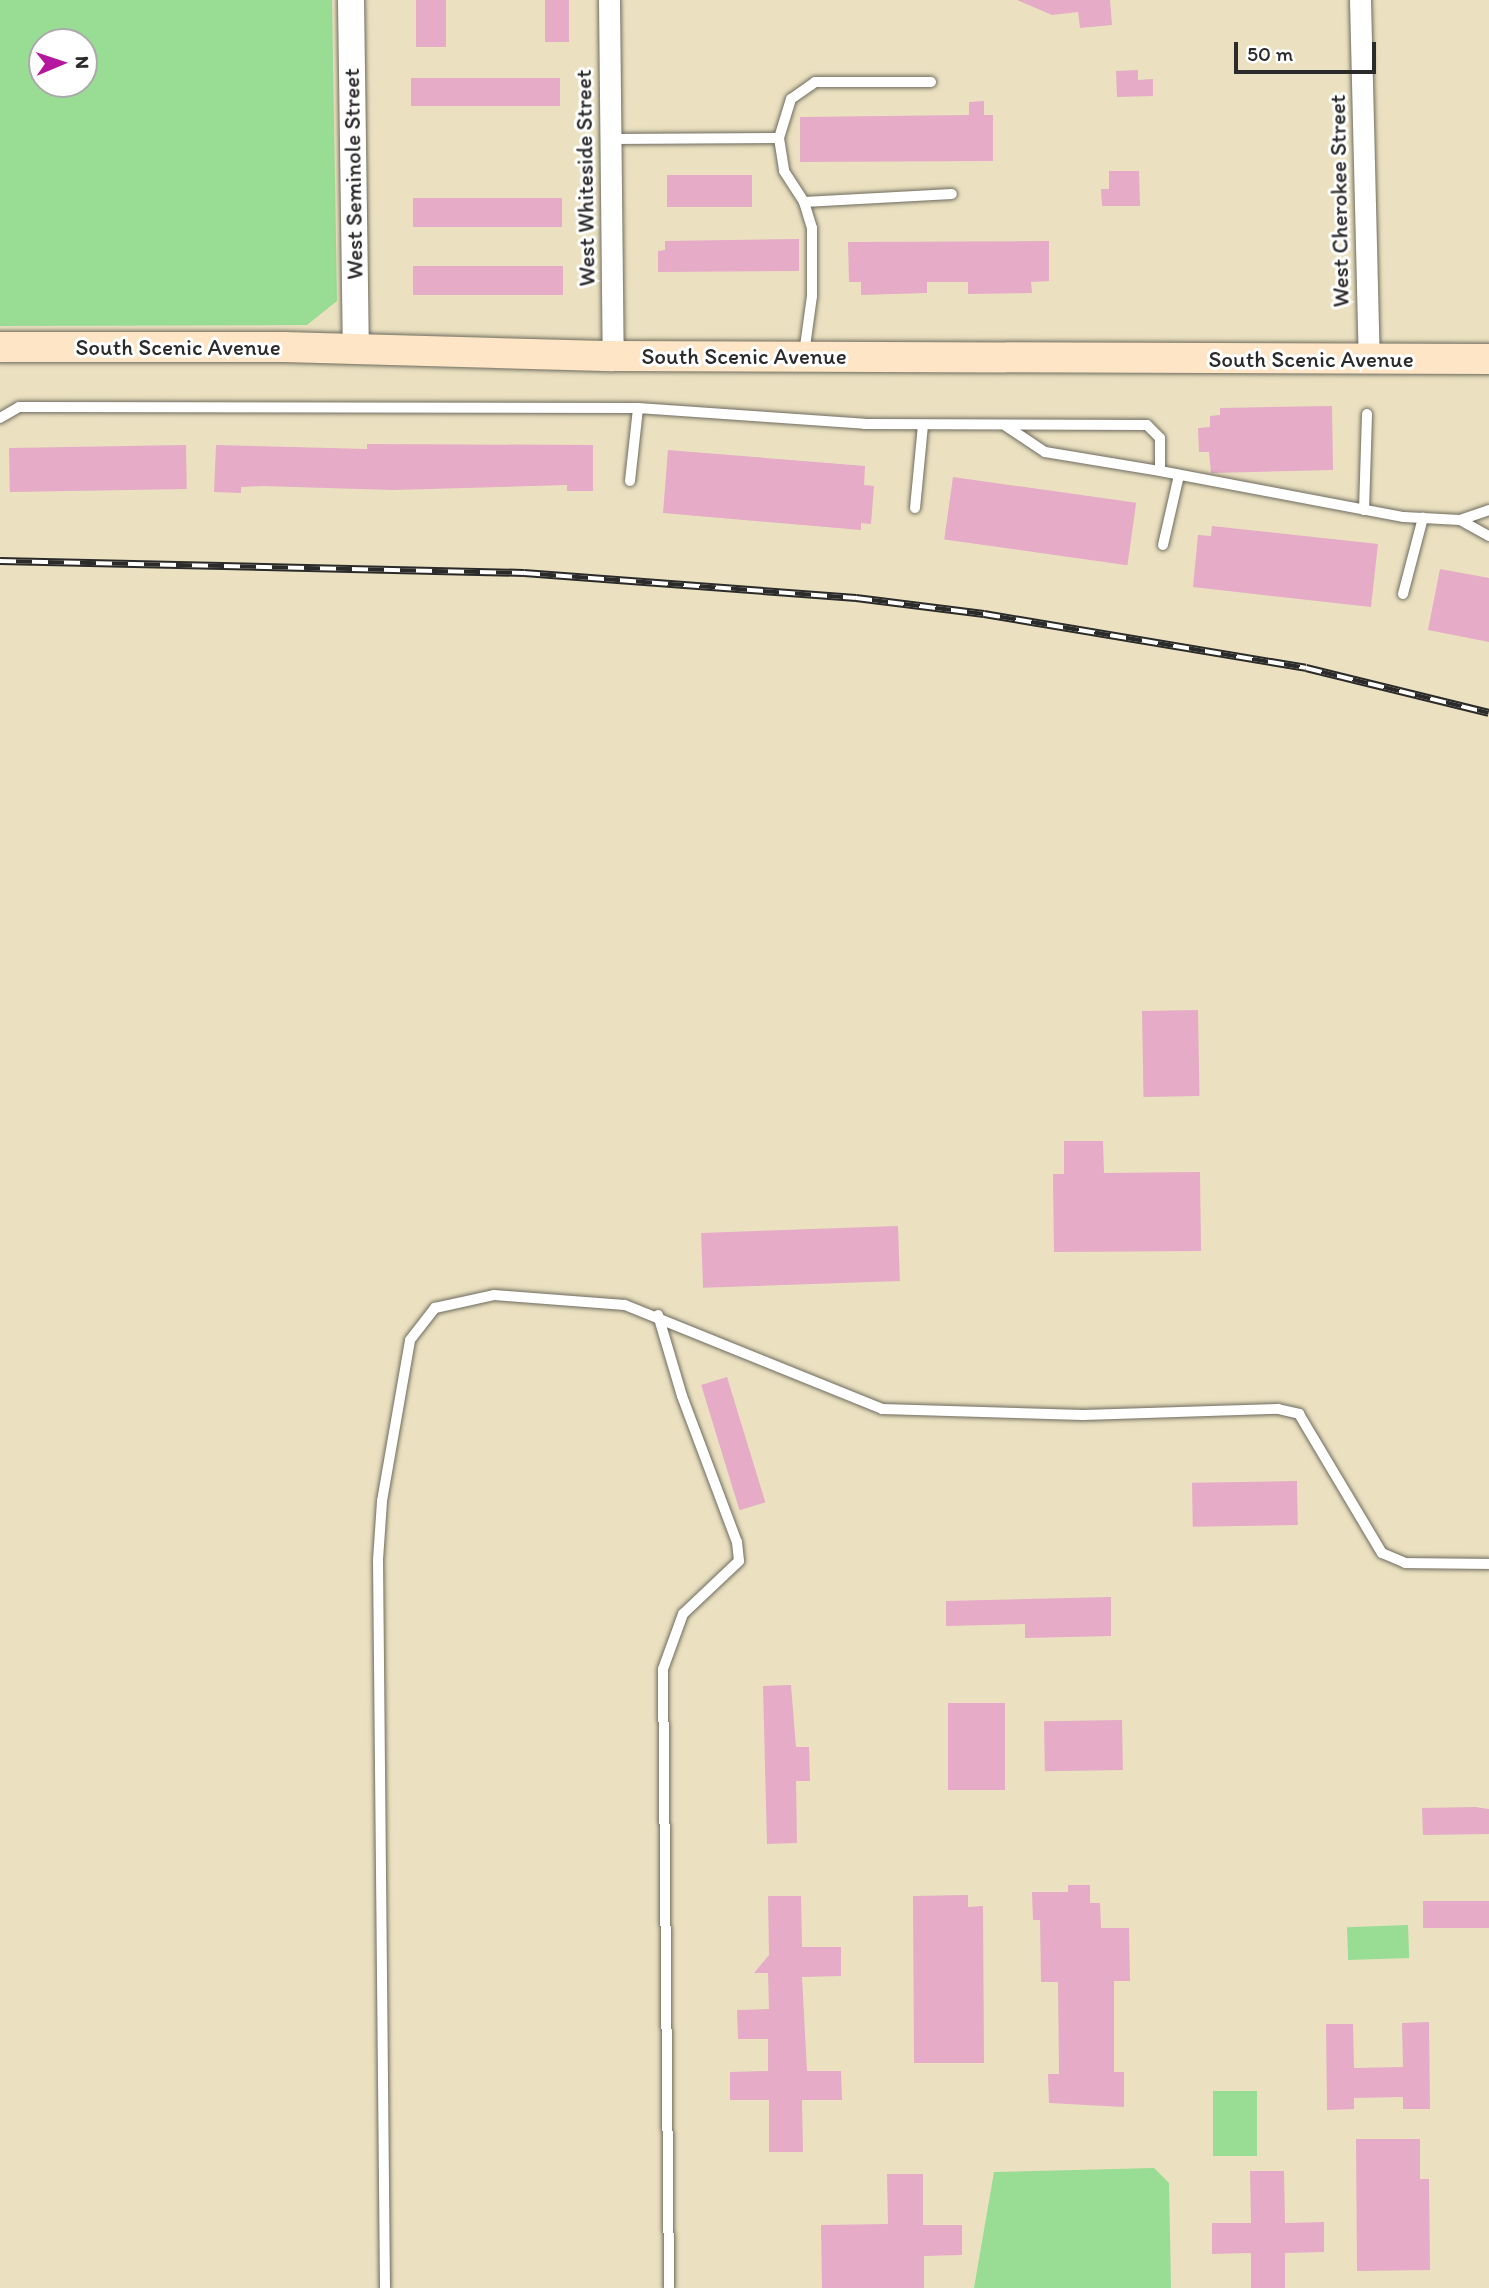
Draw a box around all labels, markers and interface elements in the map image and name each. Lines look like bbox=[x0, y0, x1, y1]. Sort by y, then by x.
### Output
north arrow bbox=[28, 28, 98, 98]
scale bar bbox=[1237, 28, 1379, 72]
text: 50 m bbox=[1247, 41, 1293, 66]
text: N bbox=[71, 56, 94, 69]
street label: West Seminole Street bbox=[337, 69, 369, 279]
street label: West Whiteside Street bbox=[569, 69, 601, 287]
street label: West Cherokee Street bbox=[1323, 95, 1355, 307]
street label: South Scenic Avenue bbox=[76, 333, 280, 361]
street label: South Scenic Avenue bbox=[642, 342, 846, 370]
street label: South Scenic Avenue bbox=[1209, 345, 1413, 373]

